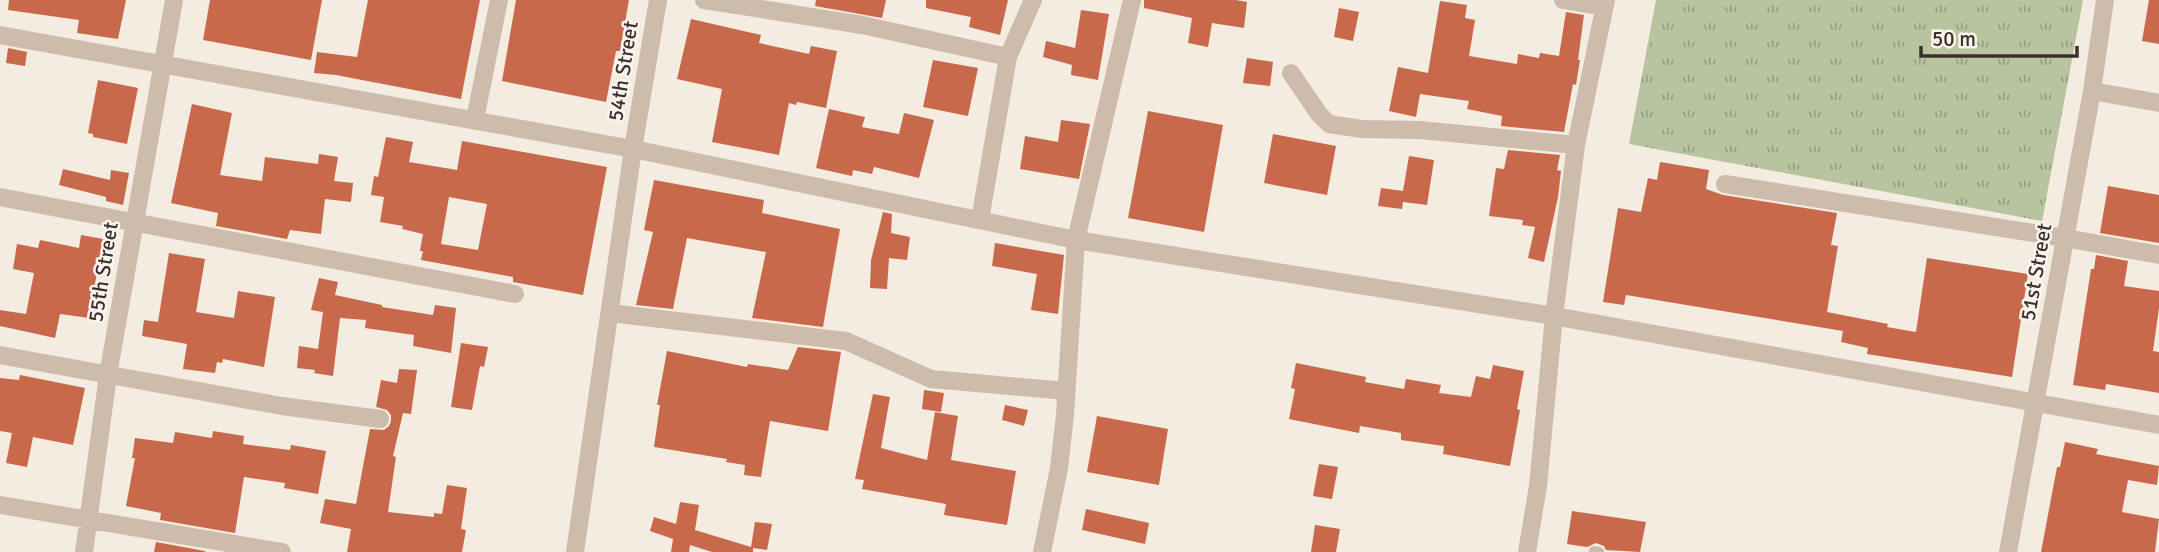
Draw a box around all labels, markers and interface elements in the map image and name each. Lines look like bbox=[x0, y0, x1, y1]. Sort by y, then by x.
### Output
scale bar bbox=[1921, 14, 2077, 58]
street label: 54th Street bbox=[602, 19, 644, 123]
text: 50 m bbox=[1932, 26, 1976, 52]
street label: 55th Street bbox=[82, 220, 124, 324]
street label: 51st Street bbox=[2015, 221, 2057, 323]

